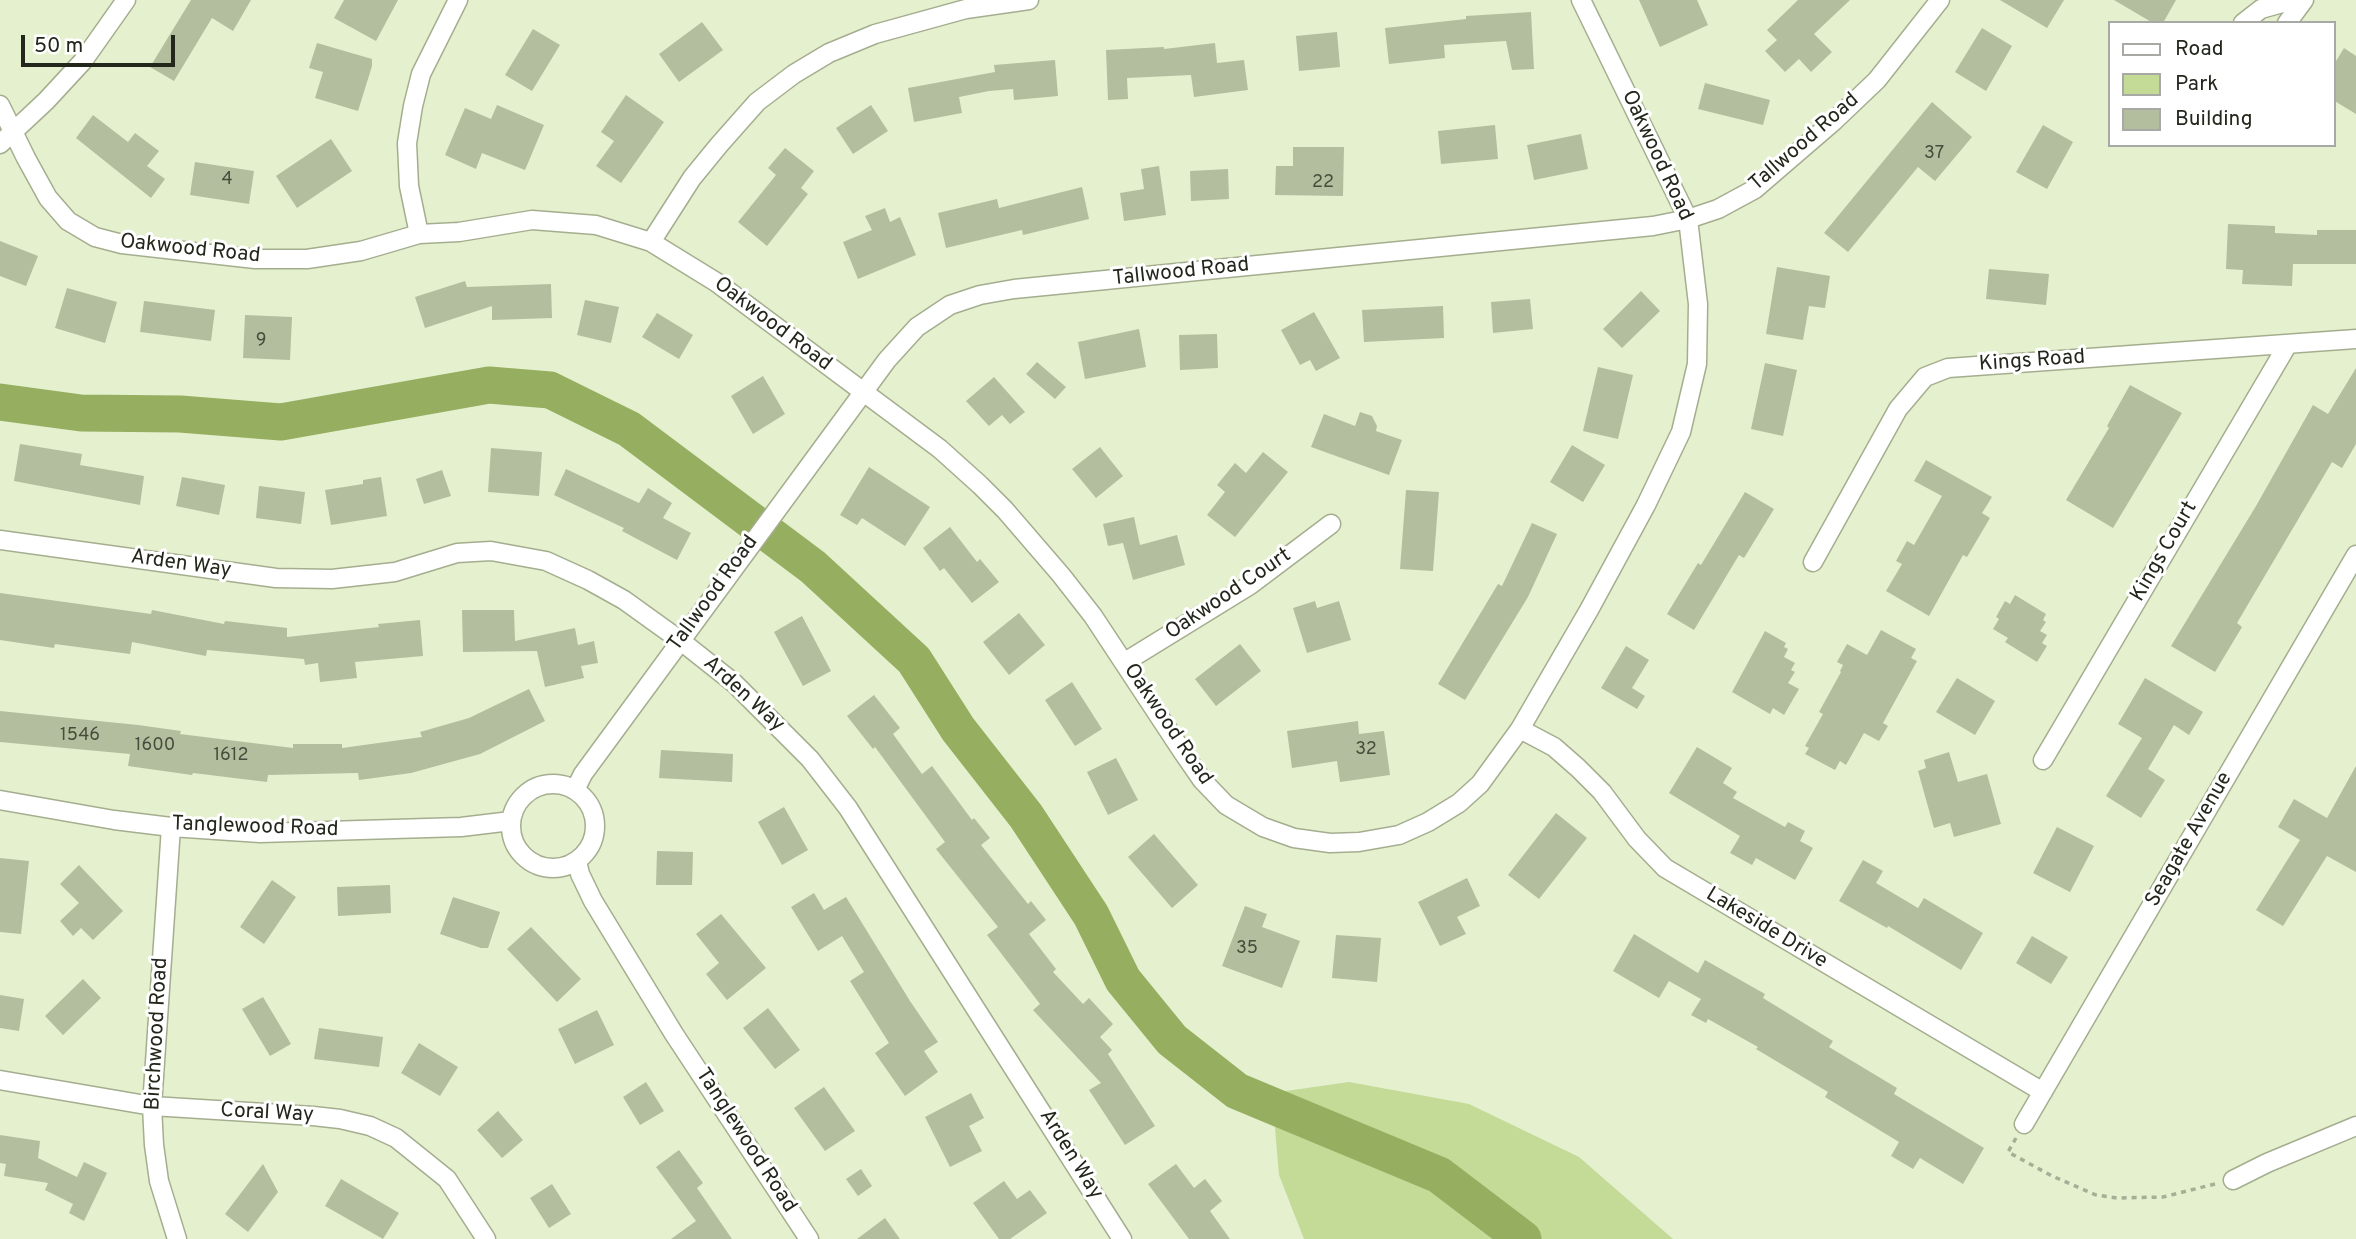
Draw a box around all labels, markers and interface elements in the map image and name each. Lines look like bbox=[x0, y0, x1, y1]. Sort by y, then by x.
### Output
scale bar bbox=[24, 21, 178, 65]
legend bbox=[2108, 21, 2335, 147]
text: 50 m bbox=[34, 33, 83, 60]
text: Road bbox=[2175, 36, 2224, 63]
text: Park bbox=[2175, 71, 2218, 98]
street label: Oakwood Road bbox=[1615, 87, 1697, 225]
street label: Tallwood Road bbox=[1745, 88, 1865, 198]
text: Building bbox=[2175, 106, 2253, 133]
house number: 37 bbox=[1924, 143, 1944, 165]
house number: 4 bbox=[221, 169, 233, 191]
house number: 22 bbox=[1312, 172, 1334, 194]
street label: Oakwood Road bbox=[119, 230, 261, 270]
street label: Tallwood Road bbox=[1111, 253, 1251, 293]
street label: Oakwood Road bbox=[708, 272, 836, 378]
house number: 9 bbox=[256, 330, 266, 352]
street label: Kings Road bbox=[1978, 346, 2086, 378]
street label: Kings Court bbox=[2126, 497, 2204, 607]
street label: Tallwood Road bbox=[663, 531, 765, 657]
street label: Oakwood Court bbox=[1161, 544, 1297, 646]
street label: Arden Way bbox=[129, 545, 233, 585]
street label: Arden Way bbox=[697, 652, 789, 738]
street label: Oakwood Road bbox=[1117, 659, 1217, 791]
house number: 1546 bbox=[60, 725, 100, 747]
house number: 1600 bbox=[135, 735, 175, 757]
house number: 32 bbox=[1355, 739, 1377, 761]
house number: 1612 bbox=[213, 745, 249, 767]
street label: Seagate Avenue bbox=[2141, 768, 2239, 912]
street label: Tanglewood Road bbox=[171, 812, 339, 844]
street label: Lakeside Drive bbox=[1701, 883, 1831, 975]
house number: 35 bbox=[1236, 938, 1258, 960]
street label: Birchwood Road bbox=[141, 957, 175, 1111]
street label: Tanglewood Road bbox=[689, 1064, 801, 1218]
street label: Coral Way bbox=[220, 1099, 314, 1129]
street label: Arden Way bbox=[1033, 1105, 1107, 1205]

